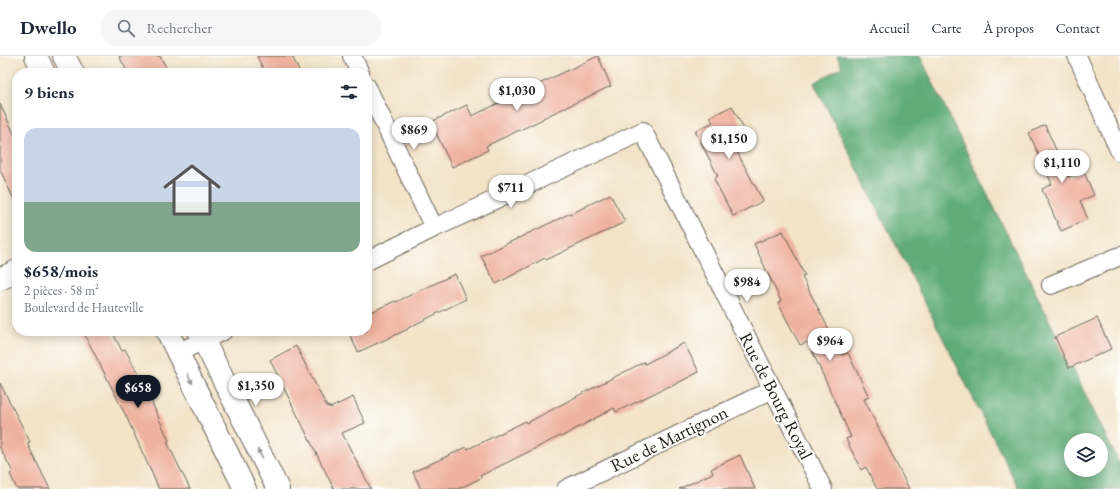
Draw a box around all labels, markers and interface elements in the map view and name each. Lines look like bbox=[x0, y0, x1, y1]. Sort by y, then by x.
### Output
search box bbox=[101, 10, 381, 46]
text: Dwello bbox=[20, 15, 77, 40]
icon: search bbox=[115, 17, 137, 39]
text: Rechercher bbox=[147, 18, 212, 37]
text: Accueil bbox=[869, 19, 910, 37]
text: Carte bbox=[932, 19, 962, 37]
text: À propos bbox=[984, 19, 1034, 37]
text: Contact bbox=[1056, 19, 1100, 37]
pin: $1,030 bbox=[484, 78, 550, 112]
text: 9 biens bbox=[24, 81, 74, 103]
icon: filters bbox=[338, 81, 360, 103]
text: $1,030 bbox=[499, 82, 535, 99]
pin: $869 bbox=[390, 117, 438, 151]
text: $869 bbox=[401, 121, 427, 138]
pin: $1,150 bbox=[696, 126, 762, 160]
text: $1,150 bbox=[711, 130, 747, 147]
pin: $1,110 bbox=[1029, 150, 1095, 184]
icon: home bbox=[156, 154, 228, 226]
text: $1,110 bbox=[1044, 154, 1080, 171]
pin: $711 bbox=[487, 175, 535, 209]
text: $711 bbox=[498, 179, 524, 196]
text: $658/mois bbox=[24, 260, 98, 282]
pin: $984 bbox=[723, 269, 771, 303]
text: $984 bbox=[734, 273, 760, 290]
text: 2 pièces · 58 m² bbox=[24, 282, 99, 299]
text: Boulevard de Hauteville bbox=[24, 299, 143, 316]
street label: Rue de Bourg Royal bbox=[735, 328, 818, 463]
pin: $964 bbox=[806, 328, 854, 362]
text: $964 bbox=[817, 332, 843, 349]
one-way arrow bbox=[187, 373, 193, 384]
pin: $1,350 bbox=[223, 373, 289, 407]
pin: $658 bbox=[114, 375, 162, 409]
text: $1,350 bbox=[238, 377, 274, 394]
text: $658 bbox=[125, 379, 151, 396]
street label: Rue de Martignon bbox=[606, 400, 732, 477]
map controls bbox=[1064, 433, 1108, 477]
button: layers bbox=[1064, 433, 1108, 477]
one-way arrow bbox=[257, 448, 264, 460]

